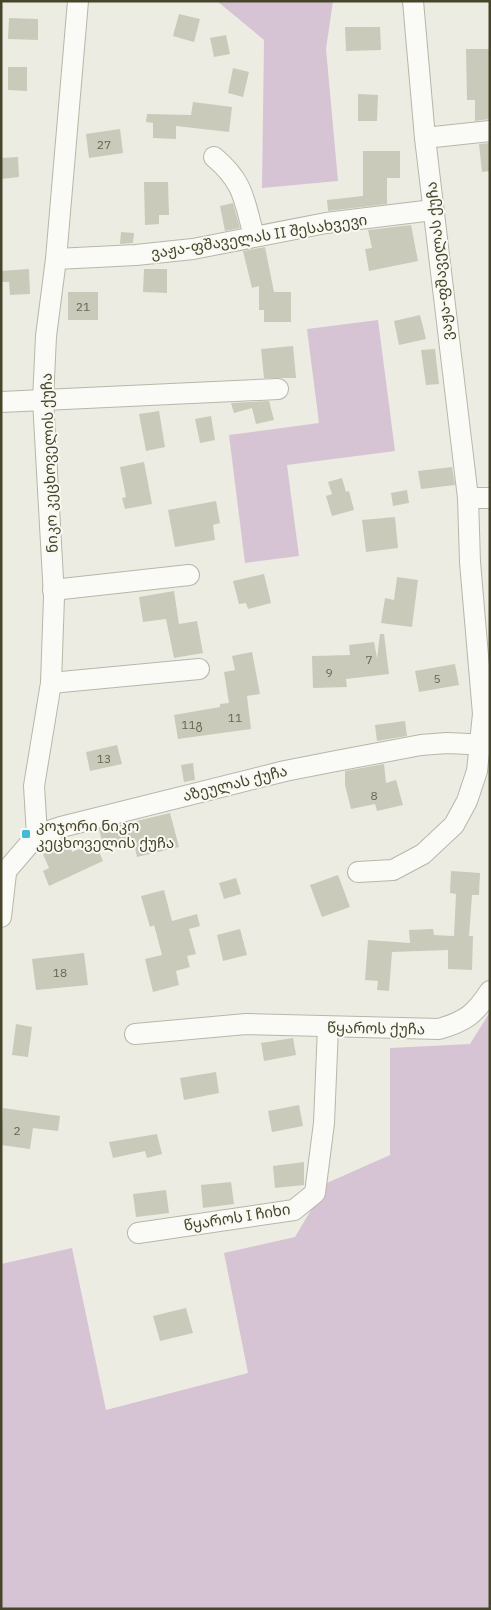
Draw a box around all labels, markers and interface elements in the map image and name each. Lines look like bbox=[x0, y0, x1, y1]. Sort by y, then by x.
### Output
house number: 27 bbox=[97, 137, 111, 152]
street label: ვაჟა-ფშაველას ქუჩა bbox=[421, 181, 457, 341]
street label: ვაჟა-ფშაველას II შესახვევი bbox=[150, 210, 368, 262]
house number: 21 bbox=[76, 299, 90, 314]
street label: ნიკო კეცხოველის ქუჩა bbox=[36, 373, 62, 553]
house number: 7 bbox=[365, 652, 373, 667]
house number: 9 bbox=[325, 665, 333, 680]
house number: 5 bbox=[433, 671, 441, 686]
house number: 11 bbox=[228, 710, 242, 725]
house number: 11გ bbox=[181, 717, 203, 732]
house number: 13 bbox=[97, 751, 111, 766]
street label: აზეულას ქუჩა bbox=[181, 761, 289, 805]
house number: 8 bbox=[370, 788, 378, 803]
place label: კოჯორი ნიკო კეცხოველის ქუჩა bbox=[36, 816, 174, 852]
marker: კოჯორი ნიკო კეცხოველის ქუჩა bbox=[20, 828, 32, 840]
house number: 18 bbox=[53, 965, 67, 980]
street label: წყაროს ქუჩა bbox=[327, 1018, 425, 1038]
house number: 2 bbox=[13, 1123, 21, 1138]
street label: წყაროს I ჩიხი bbox=[182, 1199, 292, 1235]

